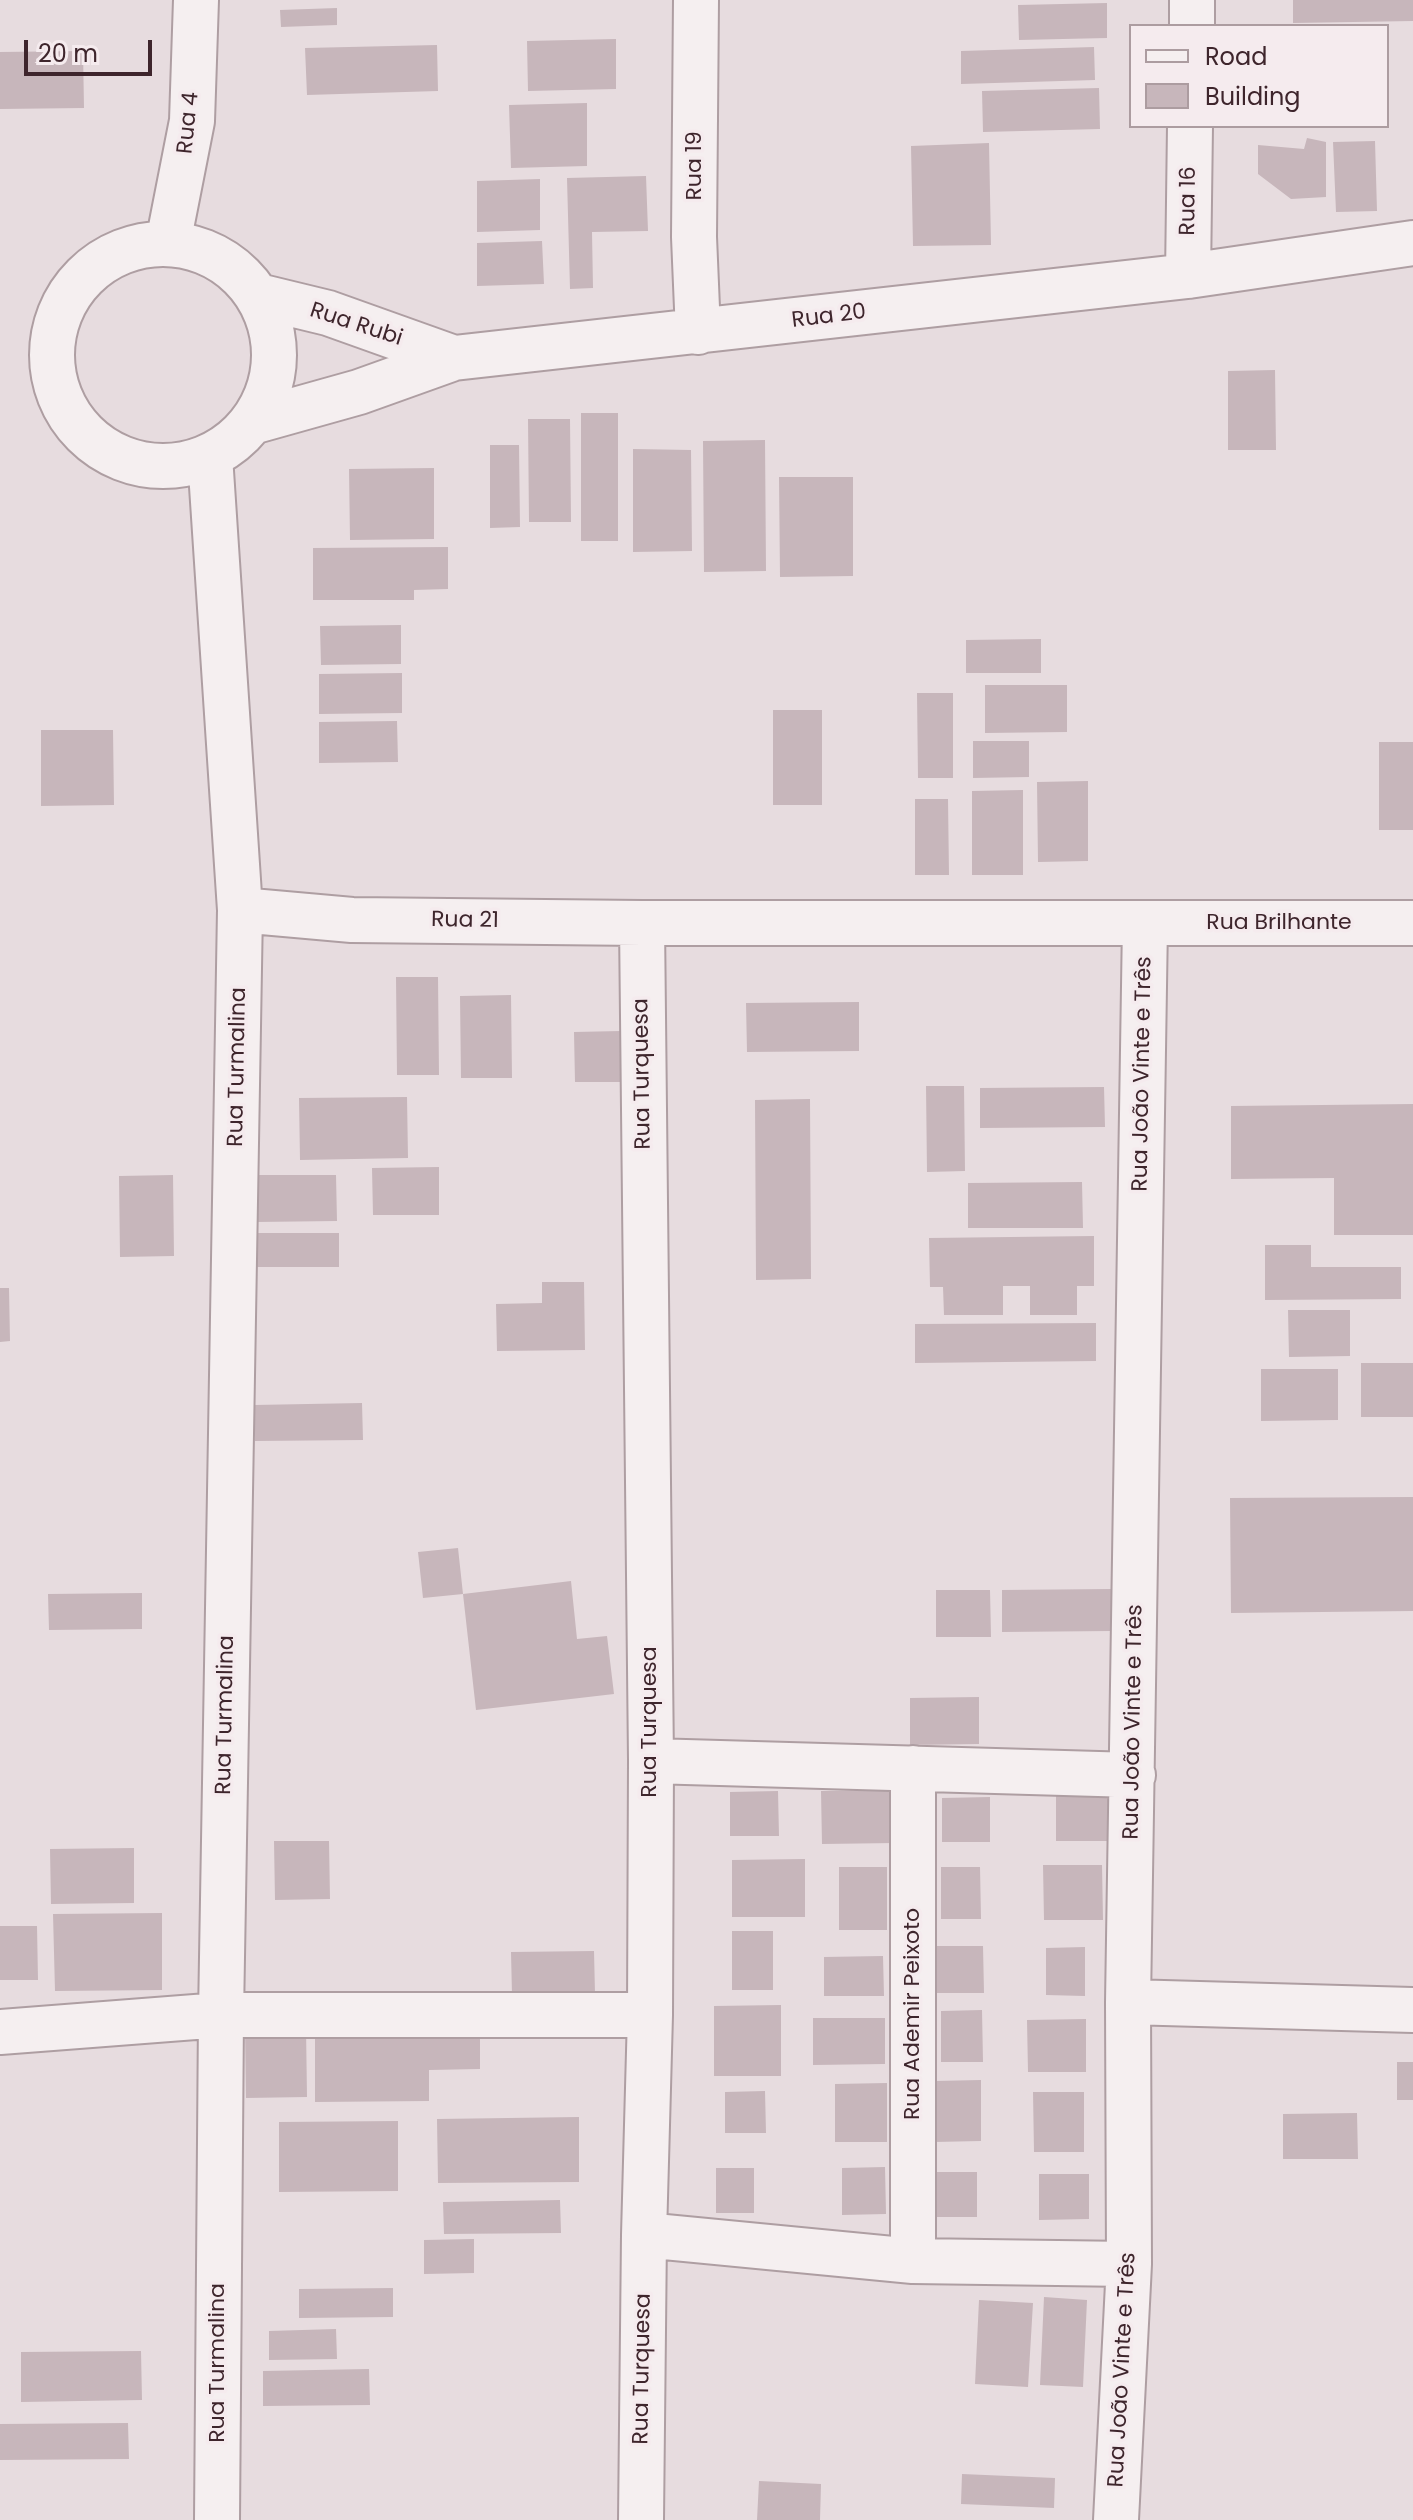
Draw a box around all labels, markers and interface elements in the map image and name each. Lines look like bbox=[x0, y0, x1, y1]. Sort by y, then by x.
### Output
scale bar bbox=[28, 24, 156, 74]
legend bbox=[1129, 24, 1389, 128]
text: 20 m bbox=[38, 37, 98, 70]
text: Road bbox=[1205, 40, 1267, 73]
text: Building bbox=[1205, 80, 1301, 113]
street label: Rua 4 bbox=[173, 91, 205, 155]
street label: Rua 19 bbox=[682, 131, 708, 201]
street label: Rua 16 bbox=[1175, 166, 1203, 236]
street label: Rua Rubi bbox=[306, 298, 406, 352]
street label: Rua 20 bbox=[790, 299, 868, 335]
street label: Rua 21 bbox=[431, 907, 499, 935]
street label: Rua Brilhante bbox=[1206, 910, 1352, 936]
street label: Rua João Vinte e Três bbox=[1128, 956, 1158, 1192]
street label: Rua Turmalina bbox=[223, 987, 253, 1147]
street label: Rua Turquesa bbox=[628, 998, 658, 1150]
street label: Rua João Vinte e Três bbox=[1119, 1604, 1149, 1840]
street label: Rua Turmalina bbox=[211, 1635, 241, 1795]
street label: Rua Turquesa bbox=[637, 1646, 663, 1798]
street label: Rua Ademir Peixoto bbox=[900, 1908, 926, 2120]
street label: Rua João Vinte e Três bbox=[1104, 2252, 1142, 2488]
street label: Rua Turmalina bbox=[205, 2283, 231, 2443]
street label: Rua Turquesa bbox=[628, 2293, 658, 2445]

